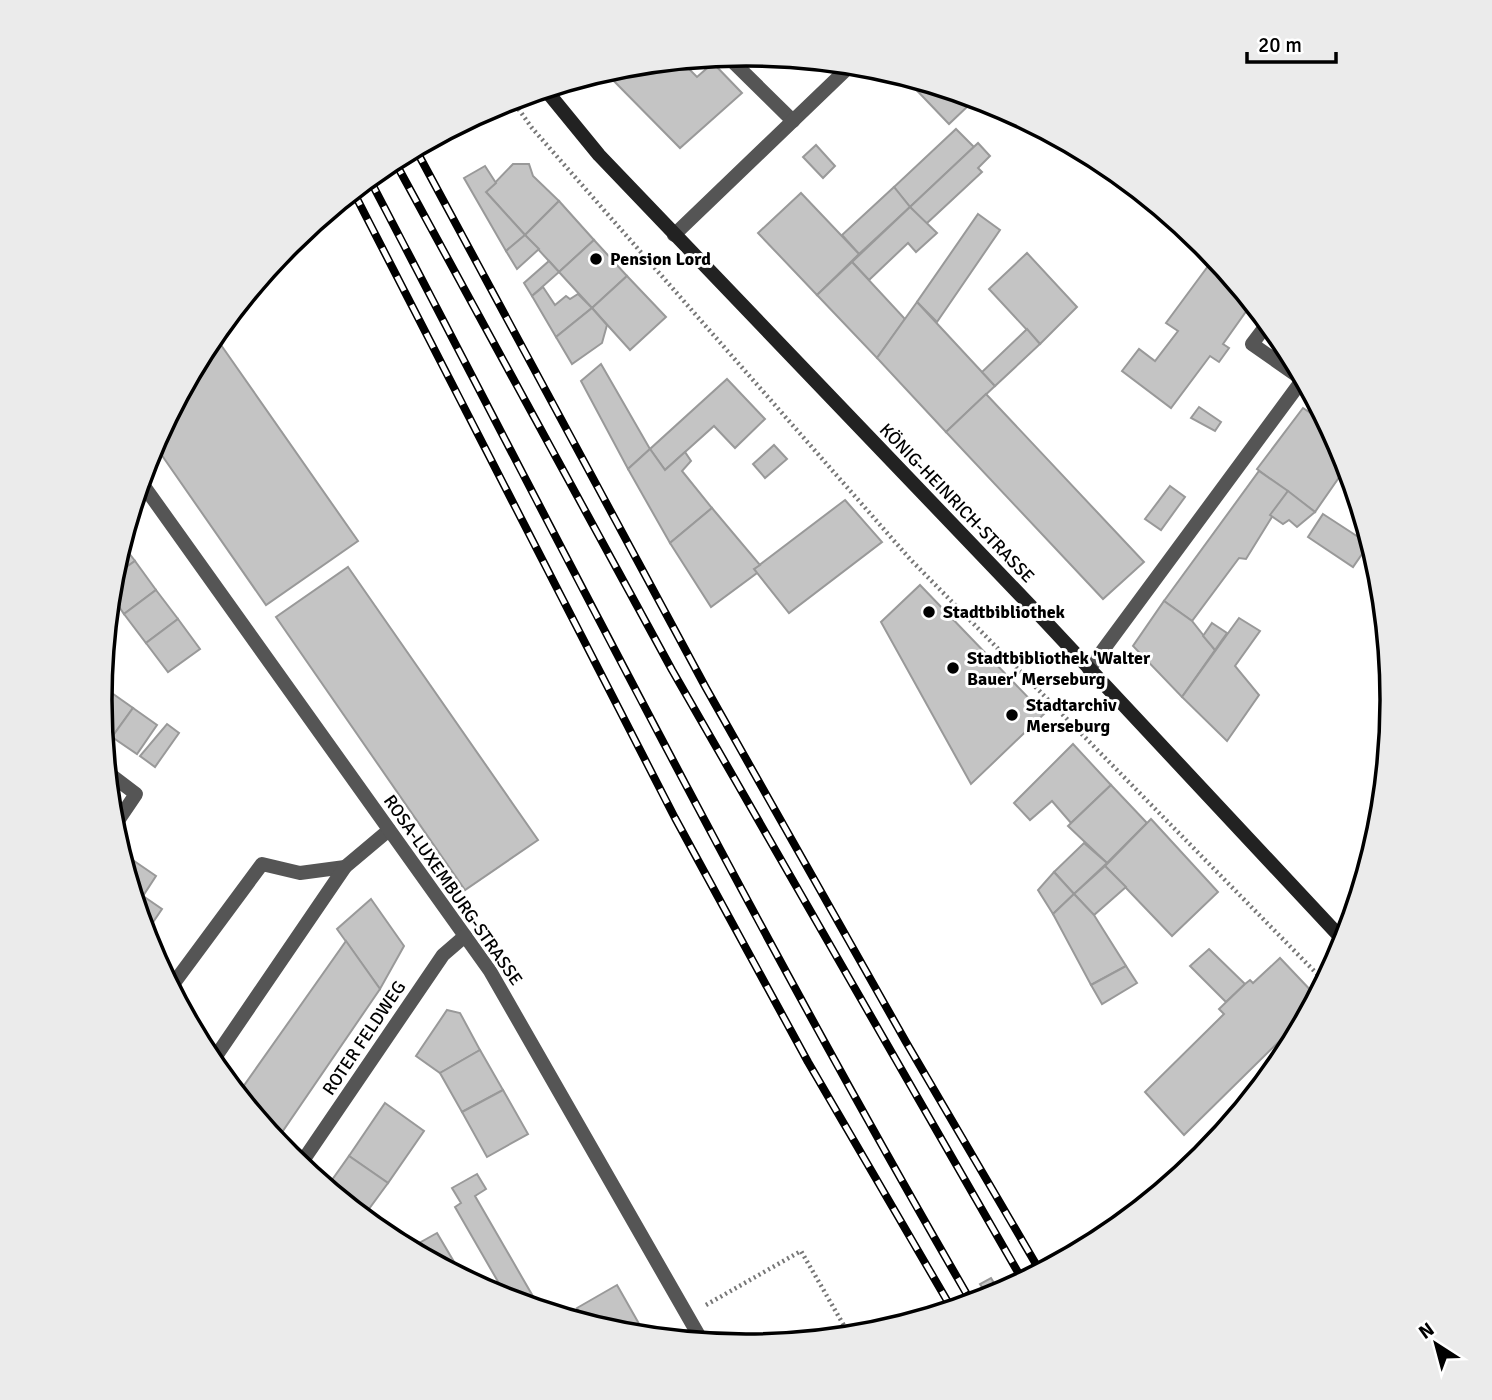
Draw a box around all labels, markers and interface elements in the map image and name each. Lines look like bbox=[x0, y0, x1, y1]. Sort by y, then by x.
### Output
scale bar bbox=[1247, 21, 1336, 65]
text: 20 m bbox=[1258, 32, 1302, 58]
place label: Pension Lord bbox=[610, 248, 711, 270]
marker: Pension Lord bbox=[588, 251, 604, 267]
street label: KÖNIG-HEINRICH-STRASSE bbox=[875, 419, 1039, 587]
place label: Stadtbibliothek bbox=[943, 601, 1066, 623]
marker: Stadtbibliothek bbox=[921, 604, 937, 620]
place label: Stadtbibliothek 'Walter Bauer' Merseburg bbox=[967, 647, 1151, 690]
marker: Stadtbibliothek 'Walter Bauer' Merseburg bbox=[945, 660, 961, 676]
place label: Stadtarchiv Merseburg bbox=[1026, 694, 1117, 737]
marker: Stadtarchiv Merseburg bbox=[1004, 707, 1020, 723]
street label: ROSA-LUXEMBURG-STRASSE bbox=[379, 791, 527, 989]
street label: ROTER FELDWEG bbox=[318, 977, 410, 1099]
north arrow bbox=[1401, 1309, 1471, 1379]
text: N bbox=[1414, 1317, 1439, 1345]

